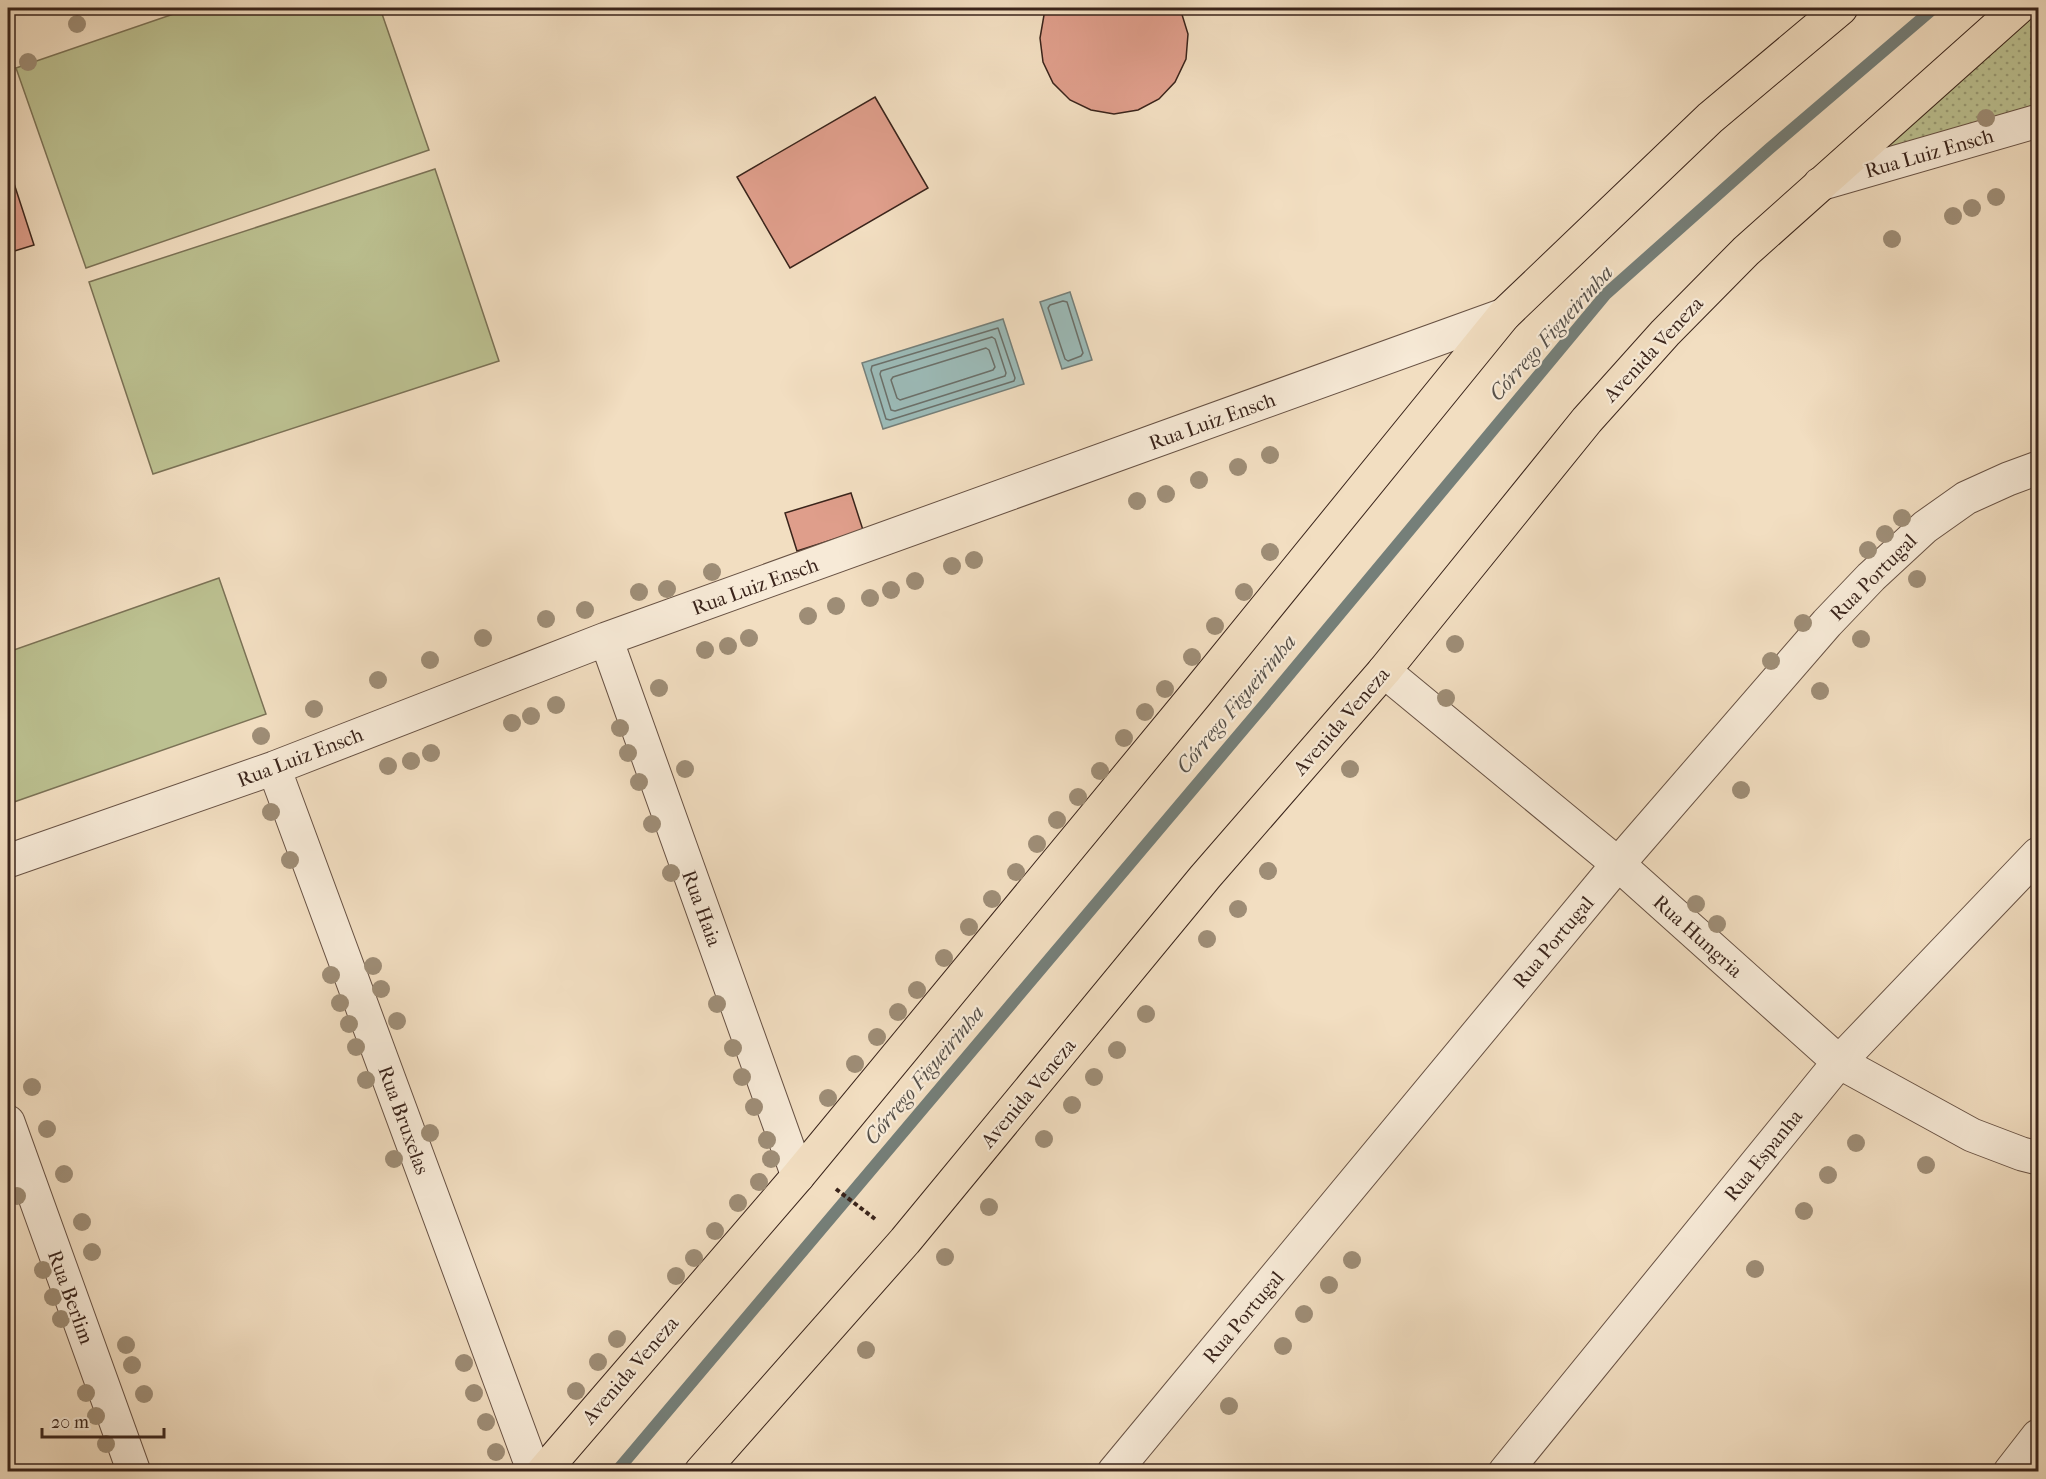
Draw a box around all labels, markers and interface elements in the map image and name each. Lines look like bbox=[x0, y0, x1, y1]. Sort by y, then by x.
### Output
street label: Rua Luiz Ensch bbox=[1862, 124, 1997, 183]
water label: Córrego Figueirinha bbox=[1484, 261, 1618, 405]
street label: Avenida Veneza bbox=[1598, 292, 1708, 407]
street label: Rua Luiz Ensch bbox=[1146, 388, 1279, 455]
street label: Rua Portugal bbox=[1825, 529, 1922, 626]
street label: Rua Luiz Ensch bbox=[689, 553, 822, 620]
water label: Córrego Figueirinha bbox=[1171, 630, 1301, 778]
street label: Avenida Veneza bbox=[1288, 662, 1395, 781]
street label: Rua Luiz Ensch bbox=[234, 723, 367, 792]
street label: Rua Haia bbox=[677, 867, 726, 950]
street label: Rua Hungria bbox=[1648, 890, 1748, 983]
street label: Rua Portugal bbox=[1508, 891, 1599, 993]
water label: Córrego Figueirinha bbox=[859, 1001, 989, 1149]
street label: Avenida Veneza bbox=[975, 1034, 1081, 1153]
street label: Rua Bruxelas bbox=[373, 1063, 434, 1178]
street label: Rua Espanha bbox=[1720, 1104, 1808, 1206]
street label: Rua Berlim bbox=[43, 1247, 98, 1348]
street label: Rua Portugal bbox=[1198, 1266, 1289, 1368]
street label: Avenida Veneza bbox=[577, 1311, 684, 1430]
scale bar bbox=[42, 1401, 164, 1439]
text: 20 m bbox=[51, 1412, 89, 1433]

